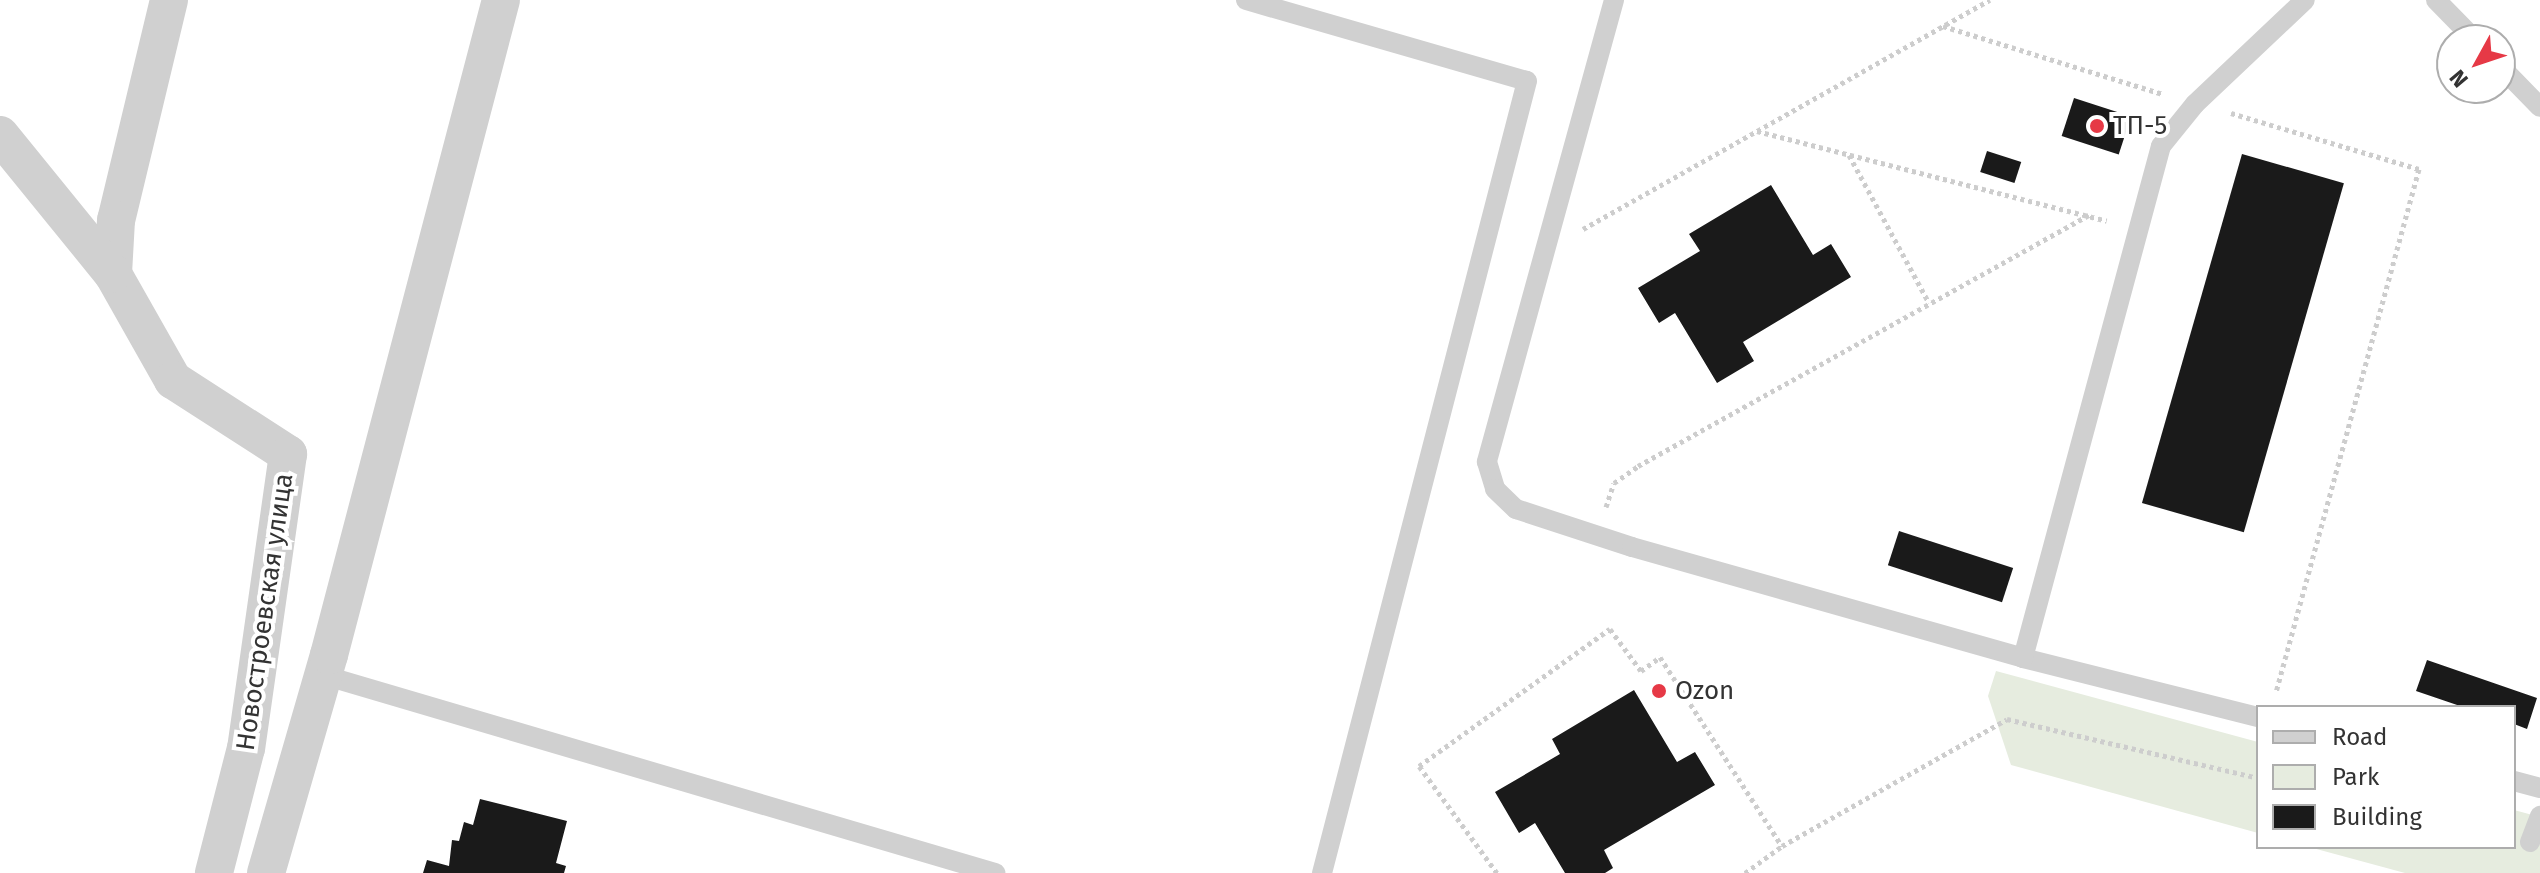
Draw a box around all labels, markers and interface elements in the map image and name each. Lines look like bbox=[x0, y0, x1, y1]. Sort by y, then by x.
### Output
north arrow bbox=[2436, 24, 2516, 104]
text: N bbox=[2444, 64, 2474, 93]
place label: ТП-5 bbox=[2113, 110, 2167, 142]
marker: ТП-5 bbox=[2088, 117, 2106, 135]
street label: Новостроевская улица bbox=[230, 471, 300, 753]
place label: Ozon bbox=[1675, 675, 1734, 707]
marker: Ozon bbox=[1650, 682, 1668, 700]
legend bbox=[2256, 705, 2516, 849]
text: Road bbox=[2332, 723, 2387, 751]
text: Park bbox=[2332, 763, 2379, 791]
text: Building bbox=[2332, 803, 2422, 831]

